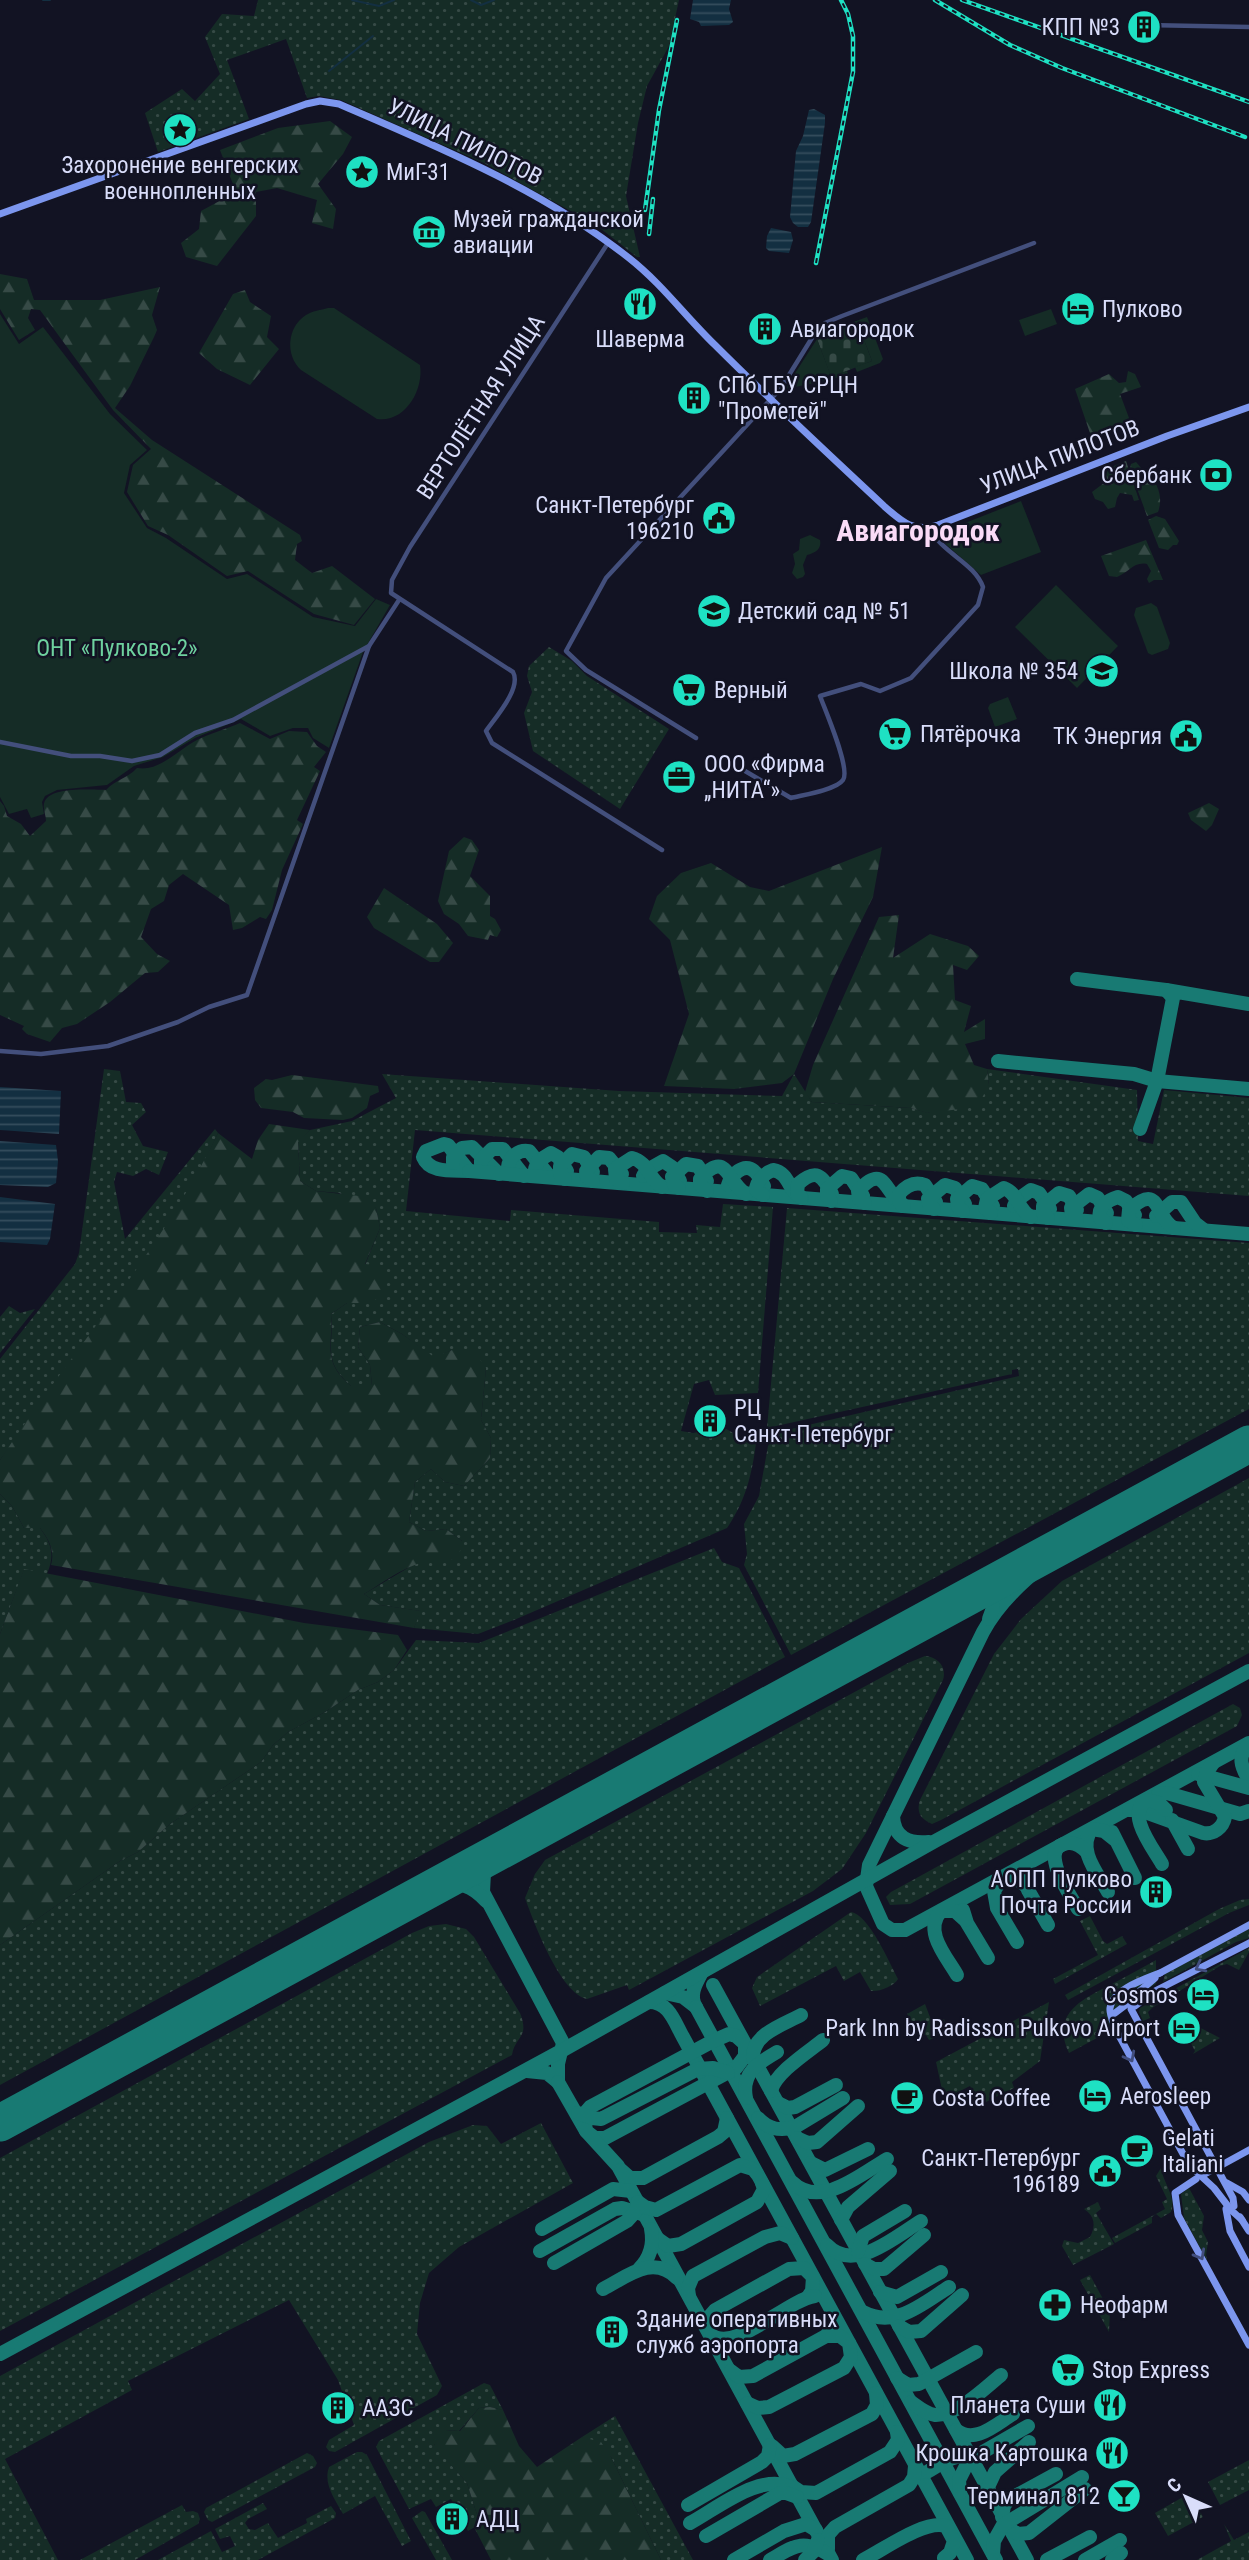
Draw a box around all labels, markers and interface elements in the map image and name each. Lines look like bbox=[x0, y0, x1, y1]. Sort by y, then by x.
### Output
building icon: КПП №3 bbox=[1125, 8, 1163, 46]
place label: КПП №3 bbox=[1042, 14, 1120, 41]
street label: УЛИЦА ПИЛОТОВ bbox=[383, 93, 547, 191]
place icon: Захоронение венгерских военнопленных bbox=[161, 111, 199, 149]
place label: Захоронение венгерских военнопленных bbox=[61, 152, 299, 205]
place icon: МиГ-31 bbox=[343, 153, 381, 191]
place label: МиГ-31 bbox=[386, 159, 450, 186]
place label: Музей гражданской авиации bbox=[453, 206, 644, 259]
museum icon: Музей гражданской авиации bbox=[410, 213, 448, 251]
restaurant icon: Шаверма bbox=[621, 285, 659, 323]
hotel icon: Пулково bbox=[1059, 290, 1097, 328]
place label: Пулково bbox=[1102, 296, 1183, 323]
street label: ВЕРТОЛЁТНАЯ УЛИЦА bbox=[411, 310, 551, 504]
building icon: Авиагородок bbox=[746, 310, 784, 348]
place label: Авиагородок bbox=[790, 316, 914, 343]
place label: Шаверма bbox=[595, 326, 685, 353]
place label: СПб ГБУ СРЦН "Прометей" bbox=[718, 372, 858, 425]
building icon: СПб ГБУ СРЦН "Прометей" bbox=[675, 379, 713, 417]
street label: УЛИЦА ПИЛОТОВ bbox=[977, 414, 1143, 500]
bank icon: Сбербанк bbox=[1197, 456, 1235, 494]
place label: Сбербанк bbox=[1101, 462, 1192, 489]
place label: Санкт-Петербург 196210 bbox=[535, 492, 694, 545]
public building icon: Санкт-Петербург 196210 bbox=[700, 499, 738, 537]
district label: Авиагородок bbox=[836, 513, 1000, 548]
school or university icon: Детский сад № 51 bbox=[695, 592, 733, 630]
place label: Детский сад № 51 bbox=[738, 598, 911, 625]
park label: ОНТ «Пулково-2» bbox=[36, 635, 198, 662]
school or university icon: Школа № 354 bbox=[1083, 652, 1121, 690]
place label: Школа № 354 bbox=[949, 658, 1078, 685]
supermarket icon: Верный bbox=[670, 671, 708, 709]
place label: Верный bbox=[714, 677, 788, 704]
supermarket icon: Пятёрочка bbox=[876, 715, 914, 753]
public building icon: ТК Энергия bbox=[1167, 717, 1205, 755]
place label: Пятёрочка bbox=[920, 721, 1021, 748]
place label: ТК Энергия bbox=[1053, 723, 1162, 750]
place label: ООО «Фирма „НИТА“» bbox=[704, 751, 825, 804]
office icon: ООО «Фирма „НИТА“» bbox=[660, 758, 698, 796]
place label: РЦ Санкт-Петербург bbox=[734, 1395, 893, 1448]
building icon: РЦ Санкт-Петербург bbox=[691, 1402, 729, 1440]
place label: АОПП Пулково Почта России bbox=[991, 1866, 1132, 1919]
building icon: АОПП Пулково Почта России bbox=[1137, 1873, 1175, 1911]
one-way arrow bbox=[1195, 1959, 1207, 1973]
hotel icon: Cosmos bbox=[1184, 1976, 1222, 2014]
place label: Cosmos bbox=[1104, 1982, 1178, 2009]
hotel icon: Park Inn by Radisson Pulkovo Airport bbox=[1165, 2009, 1203, 2047]
place label: Park Inn by Radisson Pulkovo Airport bbox=[825, 2015, 1160, 2042]
one-way arrow bbox=[1122, 2050, 1136, 2062]
hotel icon: Aerosleep bbox=[1076, 2077, 1114, 2115]
cafe icon: Costa Coffee bbox=[888, 2079, 926, 2117]
place label: Aerosleep bbox=[1120, 2083, 1211, 2110]
place label: Costa Coffee bbox=[932, 2085, 1051, 2112]
place label: Gelati Italiani bbox=[1162, 2125, 1224, 2178]
cafe icon: Gelati Italiani bbox=[1118, 2132, 1156, 2170]
place label: Санкт-Петербург 196189 bbox=[921, 2145, 1080, 2198]
public building icon: Санкт-Петербург 196189 bbox=[1086, 2152, 1124, 2190]
one-way arrow bbox=[1192, 2248, 1205, 2261]
pharmacy icon: Неофарм bbox=[1036, 2286, 1074, 2324]
place label: Неофарм bbox=[1080, 2292, 1168, 2319]
place label: Здание оперативных служб аэропорта bbox=[636, 2306, 837, 2359]
building icon: Здание оперативных служб аэропорта bbox=[593, 2313, 631, 2351]
supermarket icon: Stop Express bbox=[1049, 2351, 1087, 2389]
place label: Stop Express bbox=[1092, 2357, 1210, 2384]
restaurant icon: Планета Суши bbox=[1091, 2386, 1129, 2424]
building icon: ААЗС bbox=[319, 2389, 357, 2427]
place label: Планета Суши bbox=[950, 2392, 1086, 2419]
place label: ААЗС bbox=[362, 2395, 413, 2422]
restaurant icon: Крошка Картошка bbox=[1093, 2434, 1131, 2472]
place label: Крошка Картошка bbox=[915, 2440, 1088, 2467]
north arrow bbox=[1151, 2462, 1221, 2532]
text: С bbox=[1162, 2473, 1186, 2497]
bar icon: Терминал 812 bbox=[1105, 2477, 1143, 2515]
place label: Терминал 812 bbox=[967, 2483, 1100, 2510]
building icon: АДЦ bbox=[433, 2500, 471, 2538]
place label: АДЦ bbox=[476, 2506, 519, 2533]

